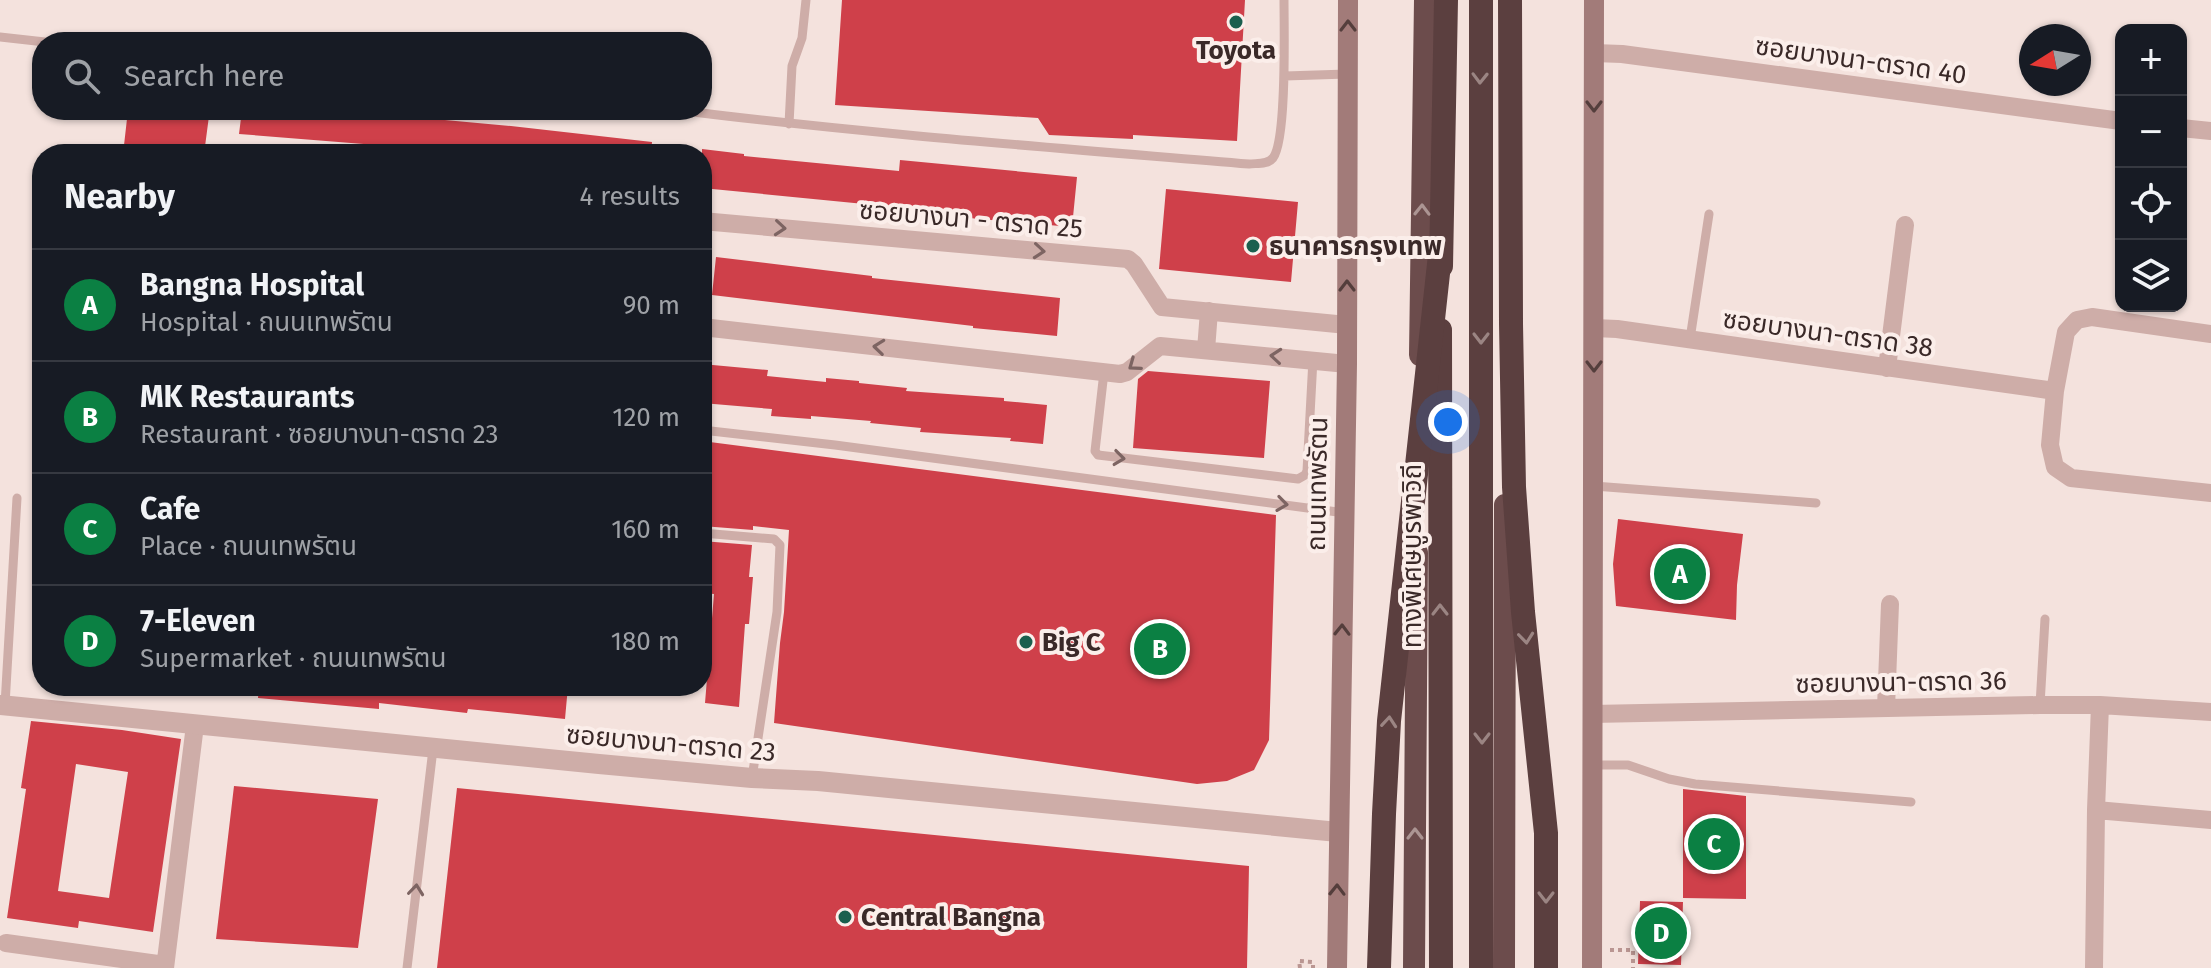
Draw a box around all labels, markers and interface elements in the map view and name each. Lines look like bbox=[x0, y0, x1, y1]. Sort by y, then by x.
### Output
marker: Toyota bbox=[1227, 13, 1245, 31]
one-way arrow bbox=[1339, 19, 1357, 32]
north arrow bbox=[2019, 24, 2091, 96]
map controls bbox=[2115, 24, 2187, 312]
button: + bbox=[2115, 24, 2187, 96]
street label: ซอยบางนา-ตราด 40 bbox=[1753, 30, 1969, 91]
search box bbox=[32, 32, 712, 120]
place label: Toyota bbox=[1196, 35, 1276, 66]
icon: search bbox=[60, 54, 104, 98]
text: Search here bbox=[124, 58, 284, 94]
one-way arrow bbox=[1471, 72, 1489, 85]
button: − bbox=[2115, 96, 2187, 168]
one-way arrow bbox=[1585, 100, 1603, 113]
button: locate bbox=[2115, 168, 2187, 240]
text: Nearby bbox=[64, 176, 175, 217]
text: 4 results bbox=[579, 181, 680, 212]
street label: ซอยบางนา - ตราด 25 bbox=[858, 194, 1084, 245]
one-way arrow bbox=[1413, 203, 1431, 216]
one-way arrow bbox=[774, 219, 787, 236]
place label: ธนาคารกรุงเทพ bbox=[1269, 231, 1442, 262]
marker: ธนาคารกรุงเทพ bbox=[1244, 237, 1262, 255]
button: layers bbox=[2115, 240, 2187, 312]
one-way arrow bbox=[1033, 242, 1046, 259]
text: Bangna Hospital bbox=[140, 267, 364, 303]
one-way arrow bbox=[1338, 279, 1356, 292]
text: A bbox=[82, 290, 98, 321]
text: 90 m bbox=[623, 290, 680, 321]
street label: ซอยบางนา-ตราด 38 bbox=[1721, 303, 1935, 364]
text: Hospital · ถนนเทพรัตน bbox=[140, 307, 393, 338]
one-way arrow bbox=[1472, 332, 1490, 345]
one-way arrow bbox=[872, 338, 885, 355]
one-way arrow bbox=[1269, 348, 1282, 365]
one-way arrow bbox=[1128, 355, 1143, 370]
one-way arrow bbox=[1585, 360, 1603, 373]
text: MK Restaurants bbox=[140, 379, 354, 415]
text: B bbox=[82, 402, 98, 433]
text: 120 m bbox=[612, 402, 680, 433]
your location bbox=[1428, 402, 1468, 442]
street label: ถนนเทพรัตน bbox=[1301, 417, 1334, 551]
text: Restaurant · ซอยบางนา-ตราด 23 bbox=[140, 419, 498, 450]
one-way arrow bbox=[1113, 450, 1126, 467]
street label: ทางพิเศษบูรพาวิถี bbox=[1397, 464, 1428, 648]
text: Cafe bbox=[140, 491, 200, 527]
one-way arrow bbox=[1275, 495, 1289, 512]
text: C bbox=[83, 514, 97, 545]
text: 160 m bbox=[611, 514, 680, 545]
text: Place · ถนนเทพรัตน bbox=[140, 531, 357, 562]
pin: A bbox=[1654, 544, 1706, 604]
text: 7-Eleven bbox=[140, 603, 256, 639]
one-way arrow bbox=[1431, 603, 1449, 616]
pin: B bbox=[1134, 619, 1186, 679]
one-way arrow bbox=[1333, 623, 1351, 636]
text: D bbox=[82, 626, 98, 657]
text: 180 m bbox=[611, 626, 680, 657]
place label: Big C bbox=[1042, 627, 1101, 658]
one-way arrow bbox=[1517, 631, 1534, 644]
marker: Big C bbox=[1017, 633, 1035, 651]
text: Supermarket · ถนนเทพรัตน bbox=[140, 643, 446, 674]
street label: ซอยบางนา-ตราด 36 bbox=[1795, 665, 2007, 700]
one-way arrow bbox=[1380, 715, 1397, 728]
street label: ซอยบางนา-ตราด 23 bbox=[565, 719, 777, 768]
one-way arrow bbox=[1473, 732, 1491, 745]
pin: C bbox=[1688, 814, 1740, 874]
one-way arrow bbox=[1406, 827, 1424, 840]
one-way arrow bbox=[1329, 883, 1346, 896]
one-way arrow bbox=[407, 884, 424, 897]
one-way arrow bbox=[1537, 891, 1555, 904]
place label: Central Bangna bbox=[861, 902, 1041, 933]
pin: D bbox=[1635, 903, 1687, 963]
marker: Central Bangna bbox=[836, 908, 854, 926]

